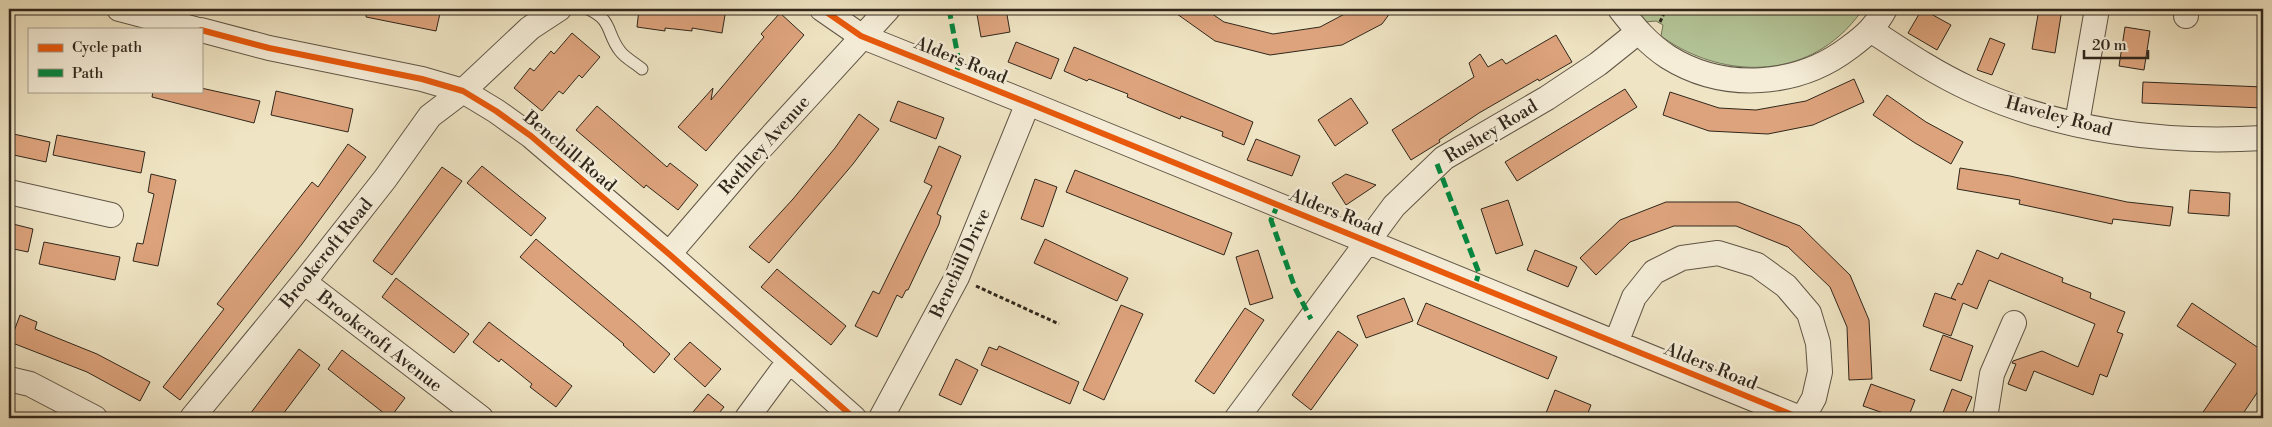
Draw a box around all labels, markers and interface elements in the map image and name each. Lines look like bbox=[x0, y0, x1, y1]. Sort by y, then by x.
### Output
legend bbox=[28, 28, 202, 92]
scale bar bbox=[2084, 28, 2148, 60]
street label: Alders Road bbox=[910, 31, 1011, 90]
text: 20 m bbox=[2092, 36, 2127, 55]
text: Cycle path bbox=[72, 38, 142, 57]
text: Path bbox=[72, 64, 104, 83]
street label: Rothley Avenue bbox=[714, 91, 815, 200]
street label: Haveley Road bbox=[2003, 91, 2116, 142]
street label: Rushey Road bbox=[1441, 94, 1543, 168]
street label: Benchill Road bbox=[518, 105, 621, 197]
street label: Alders Road bbox=[1285, 183, 1386, 242]
street label: Brookcroft Road bbox=[274, 193, 378, 314]
street label: Benchill Drive bbox=[925, 205, 996, 323]
street label: Brookcroft Avenue bbox=[312, 285, 447, 397]
street label: Alders Road bbox=[1660, 337, 1761, 396]

